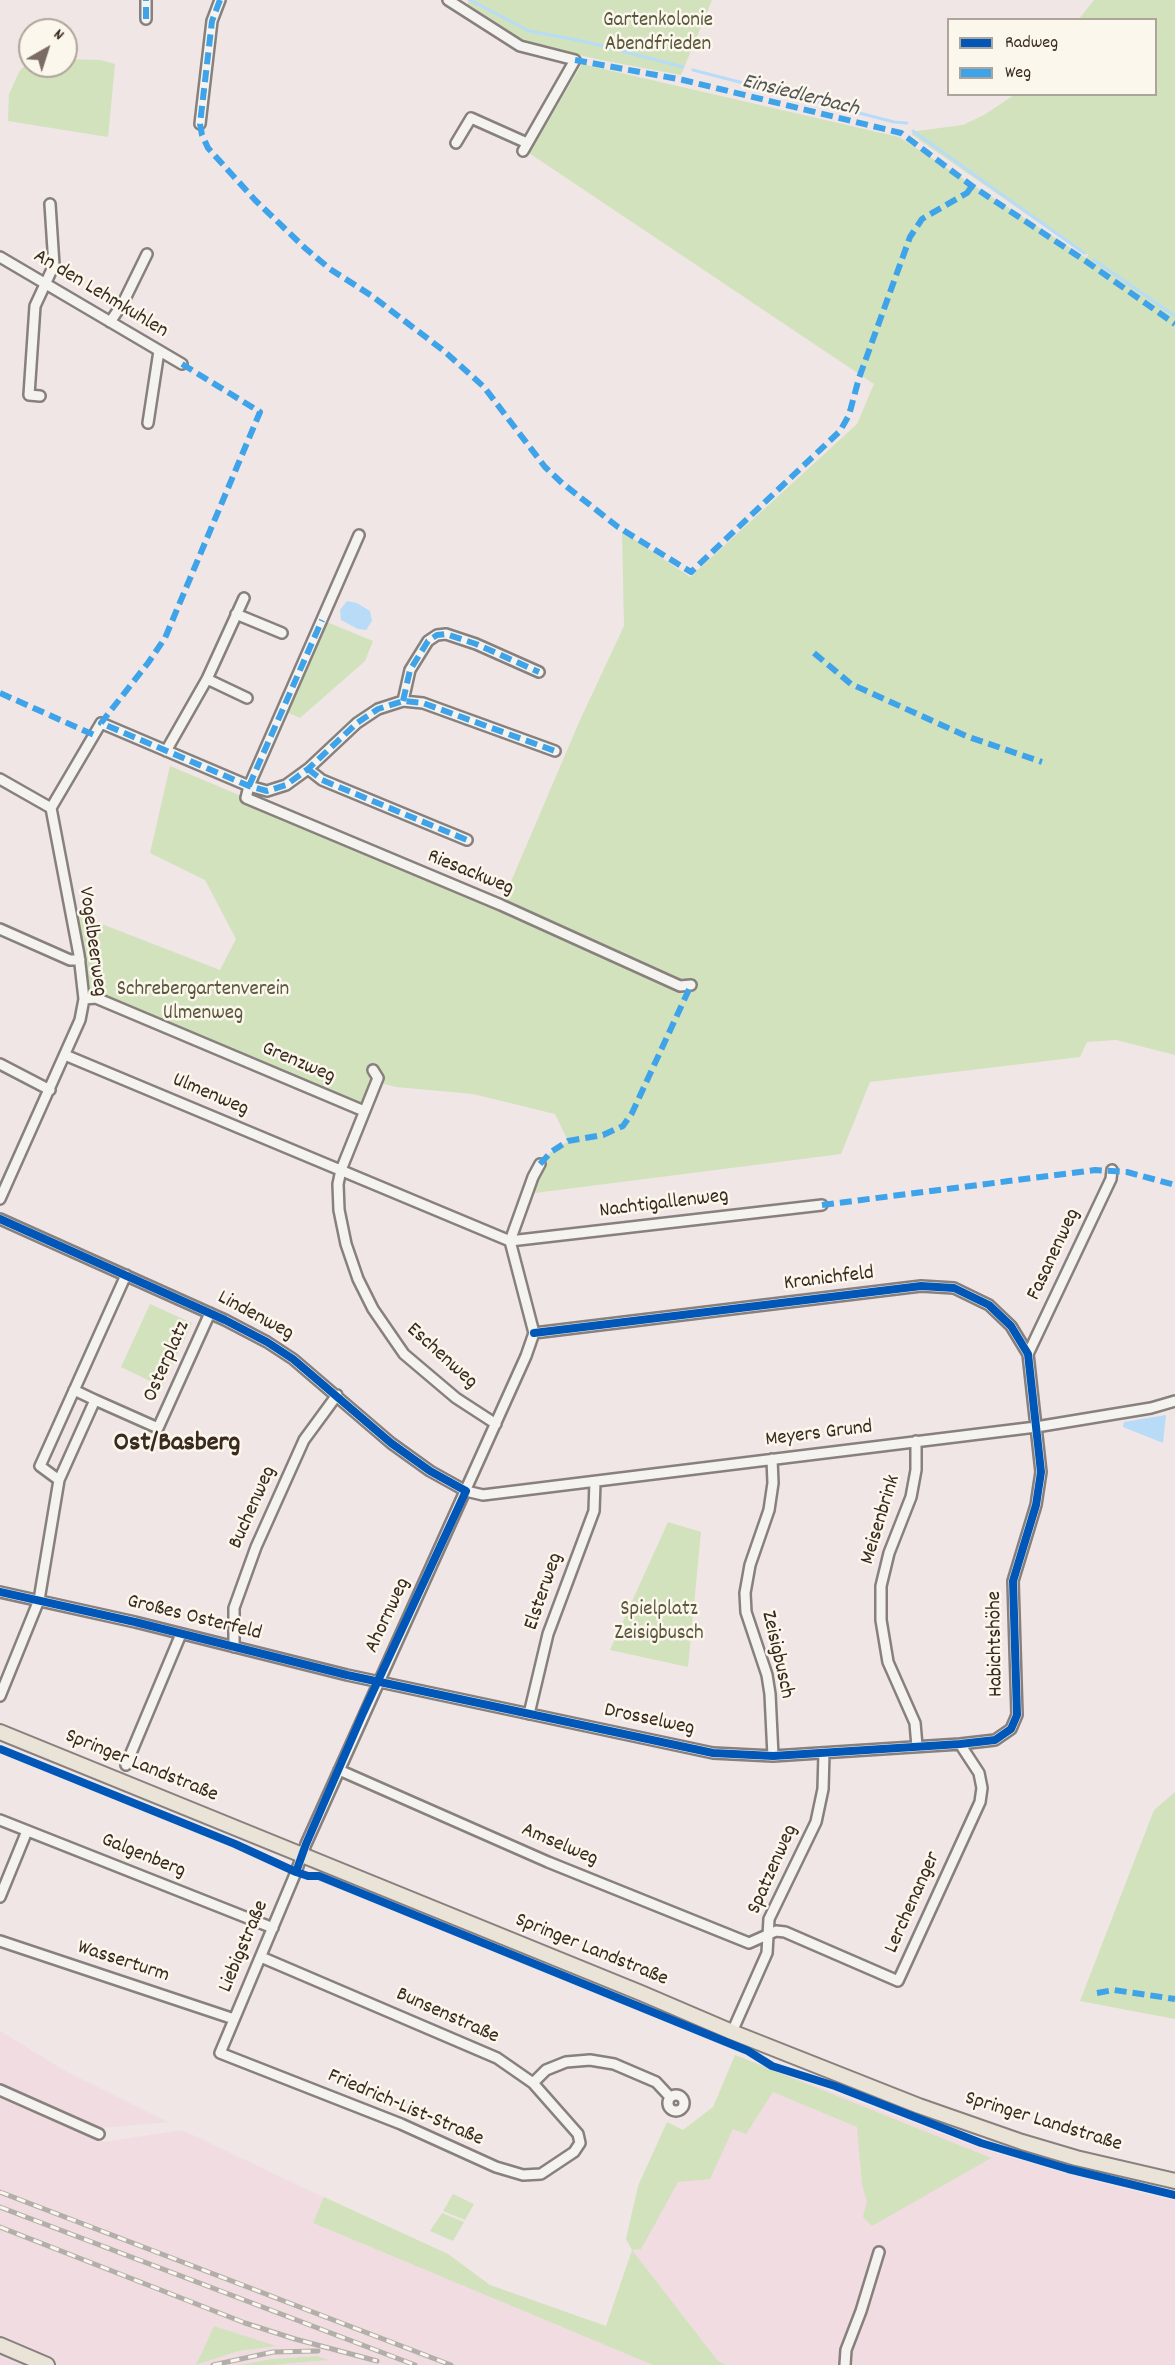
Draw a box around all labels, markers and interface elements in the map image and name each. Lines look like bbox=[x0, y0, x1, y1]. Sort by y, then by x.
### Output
park label: Gartenkolonie Abendfrieden bbox=[603, 9, 713, 59]
north arrow bbox=[18, 18, 78, 78]
legend bbox=[947, 18, 1157, 96]
text: N bbox=[48, 24, 69, 47]
text: Radweg bbox=[1005, 31, 1058, 56]
text: Weg bbox=[1005, 61, 1031, 86]
water label: Einsiedlerbach bbox=[739, 70, 861, 124]
street label: An den Lehmkuhlen bbox=[28, 245, 172, 345]
street label: Riesackweg bbox=[423, 845, 517, 903]
street label: Vogelbeerweg bbox=[71, 886, 111, 998]
park label: Schrebergartenverein Ulmenweg bbox=[117, 978, 289, 1028]
street label: Grenzweg bbox=[258, 1037, 338, 1091]
street label: Ulmenweg bbox=[168, 1069, 252, 1123]
street label: Nachtigallenweg bbox=[598, 1185, 730, 1225]
street label: Fasanenweg bbox=[1023, 1205, 1087, 1305]
street label: Kranichfeld bbox=[783, 1262, 875, 1298]
street label: Lindenweg bbox=[212, 1286, 298, 1348]
street label: Osterplatz bbox=[139, 1318, 197, 1406]
street label: Eschenweg bbox=[400, 1318, 482, 1396]
street label: Meyers Grund bbox=[764, 1416, 874, 1454]
district label: Ost/Basberg bbox=[114, 1429, 240, 1461]
street label: Buchenweg bbox=[225, 1463, 283, 1553]
street label: Meisenbrink bbox=[856, 1472, 908, 1568]
street label: Elsterweg bbox=[520, 1550, 570, 1634]
street label: Ahornweg bbox=[361, 1574, 417, 1658]
street label: Großes Osterfeld bbox=[124, 1590, 264, 1648]
street label: Habichtshöhe bbox=[983, 1591, 1011, 1697]
park label: Spielplatz Zeisigbusch bbox=[614, 1598, 704, 1648]
street label: Zeisigbusch bbox=[754, 1609, 798, 1701]
street label: Drosselweg bbox=[601, 1699, 697, 1743]
street label: Springer Landstraße bbox=[61, 1725, 221, 1809]
street label: Amselweg bbox=[517, 1819, 601, 1873]
street label: Spatzenweg bbox=[743, 1821, 805, 1919]
street label: Galgenberg bbox=[97, 1829, 189, 1885]
street label: Lerchenanger bbox=[880, 1848, 948, 1958]
street label: Liebigstraße bbox=[214, 1897, 276, 1997]
street label: Springer Landstraße bbox=[511, 1909, 671, 1993]
street label: Wasserturm bbox=[74, 1936, 172, 1990]
street label: Bunsenstraße bbox=[392, 1983, 502, 2051]
street label: Friedrich-List-Straße bbox=[323, 2065, 487, 2153]
street label: Springer Landstraße bbox=[961, 2087, 1125, 2159]

